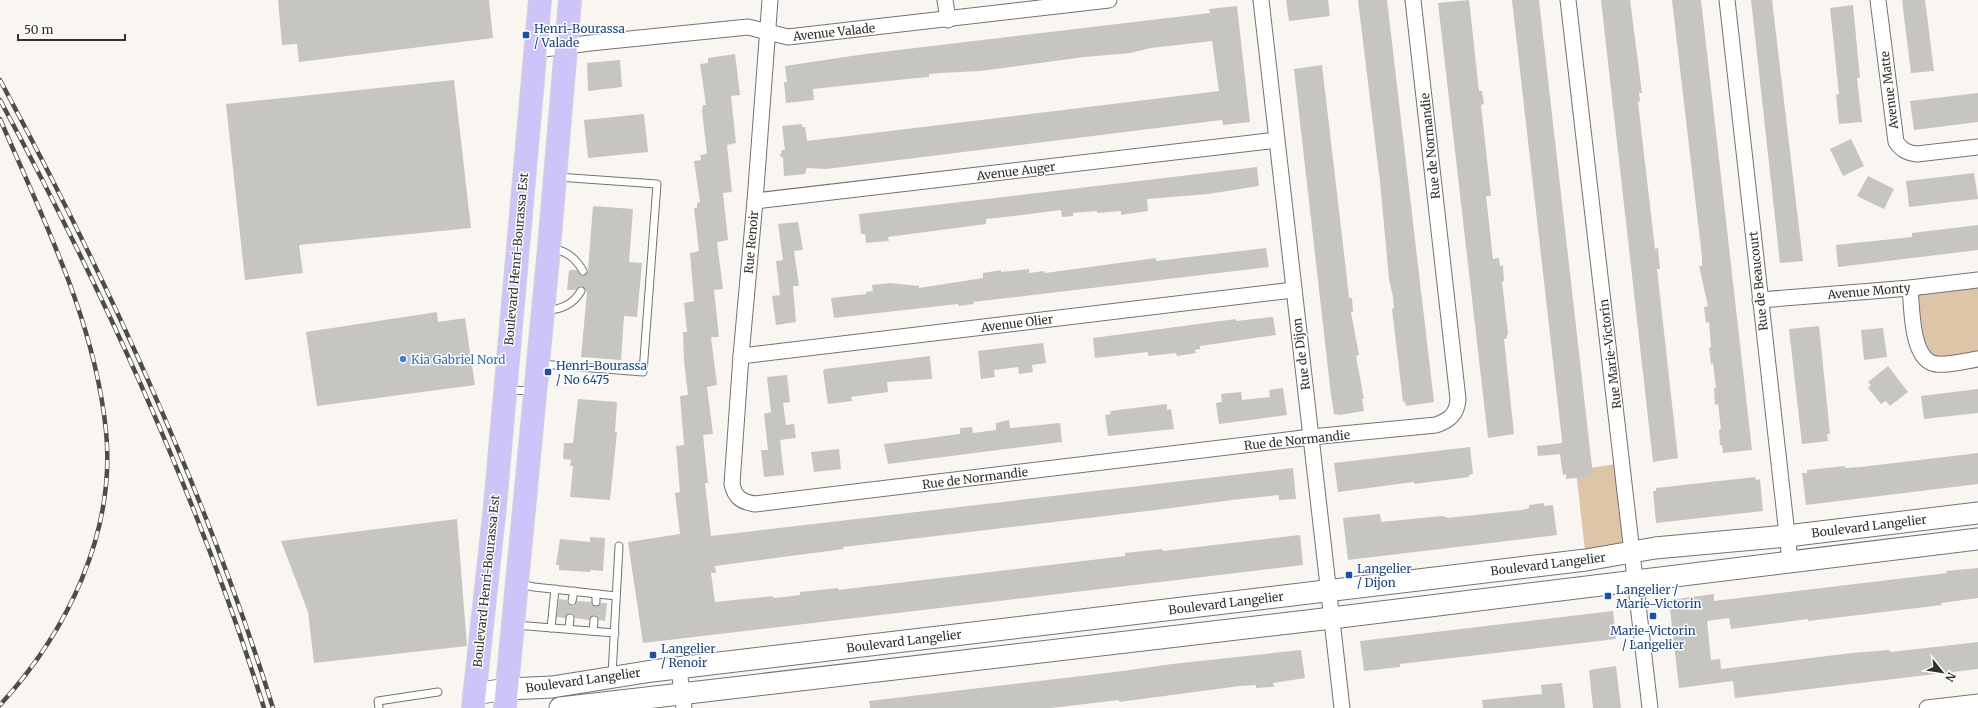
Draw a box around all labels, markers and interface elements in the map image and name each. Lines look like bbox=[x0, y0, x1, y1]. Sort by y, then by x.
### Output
scale bar bbox=[18, 16, 125, 42]
street label: Avenue Valade bbox=[791, 20, 876, 44]
place label: Henri-Bourassa / Valade bbox=[534, 21, 626, 50]
text: 50 m bbox=[24, 22, 53, 37]
marker: Henri-Bourassa / Valade bbox=[521, 30, 531, 40]
street label: Avenue Matte bbox=[1877, 50, 1901, 131]
street label: Rue de Normandie bbox=[1417, 92, 1443, 200]
street label: Avenue Auger bbox=[975, 159, 1057, 183]
street label: Boulevard Henri-Bourassa Est bbox=[501, 172, 531, 346]
street label: Rue Renoir bbox=[741, 209, 761, 274]
street label: Rue de Beaucourt bbox=[1745, 230, 1771, 332]
street label: Avenue Monty bbox=[1826, 280, 1911, 302]
street label: Rue Marie-Victorin bbox=[1596, 298, 1624, 410]
street label: Avenue Olier bbox=[979, 311, 1055, 335]
street label: Rue de Dijon bbox=[1289, 317, 1313, 391]
place label: Kia Gabriel Nord bbox=[411, 352, 505, 367]
marker: Kia Gabriel Nord bbox=[398, 354, 408, 364]
place label: Henri-Bourassa / No 6475 bbox=[556, 358, 648, 387]
marker: Henri-Bourassa / No 6475 bbox=[543, 367, 553, 377]
street label: Rue de Normandie bbox=[1243, 427, 1351, 453]
street label: Rue de Normandie bbox=[921, 464, 1029, 492]
street label: Boulevard Henri-Bourassa Est bbox=[469, 494, 503, 668]
street label: Boulevard Langelier bbox=[1811, 511, 1928, 541]
street label: Boulevard Langelier bbox=[1490, 549, 1607, 579]
place label: Langelier / Dijon bbox=[1357, 561, 1412, 590]
marker: Langelier / Dijon bbox=[1344, 570, 1354, 580]
place label: Langelier / Marie-Victorin bbox=[1616, 582, 1702, 611]
street label: Boulevard Langelier bbox=[1168, 588, 1285, 618]
marker: Langelier / Marie-Victorin bbox=[1603, 591, 1613, 601]
marker: Marie-Victorin / Langelier bbox=[1648, 611, 1658, 621]
place label: Marie-Victorin / Langelier bbox=[1610, 623, 1696, 652]
street label: Boulevard Langelier bbox=[846, 626, 963, 656]
place label: Langelier / Renoir bbox=[661, 641, 716, 670]
marker: Langelier / Renoir bbox=[648, 650, 658, 660]
north arrow bbox=[1922, 652, 1962, 692]
street label: Boulevard Langelier bbox=[525, 664, 642, 695]
text: N bbox=[1942, 670, 1959, 685]

